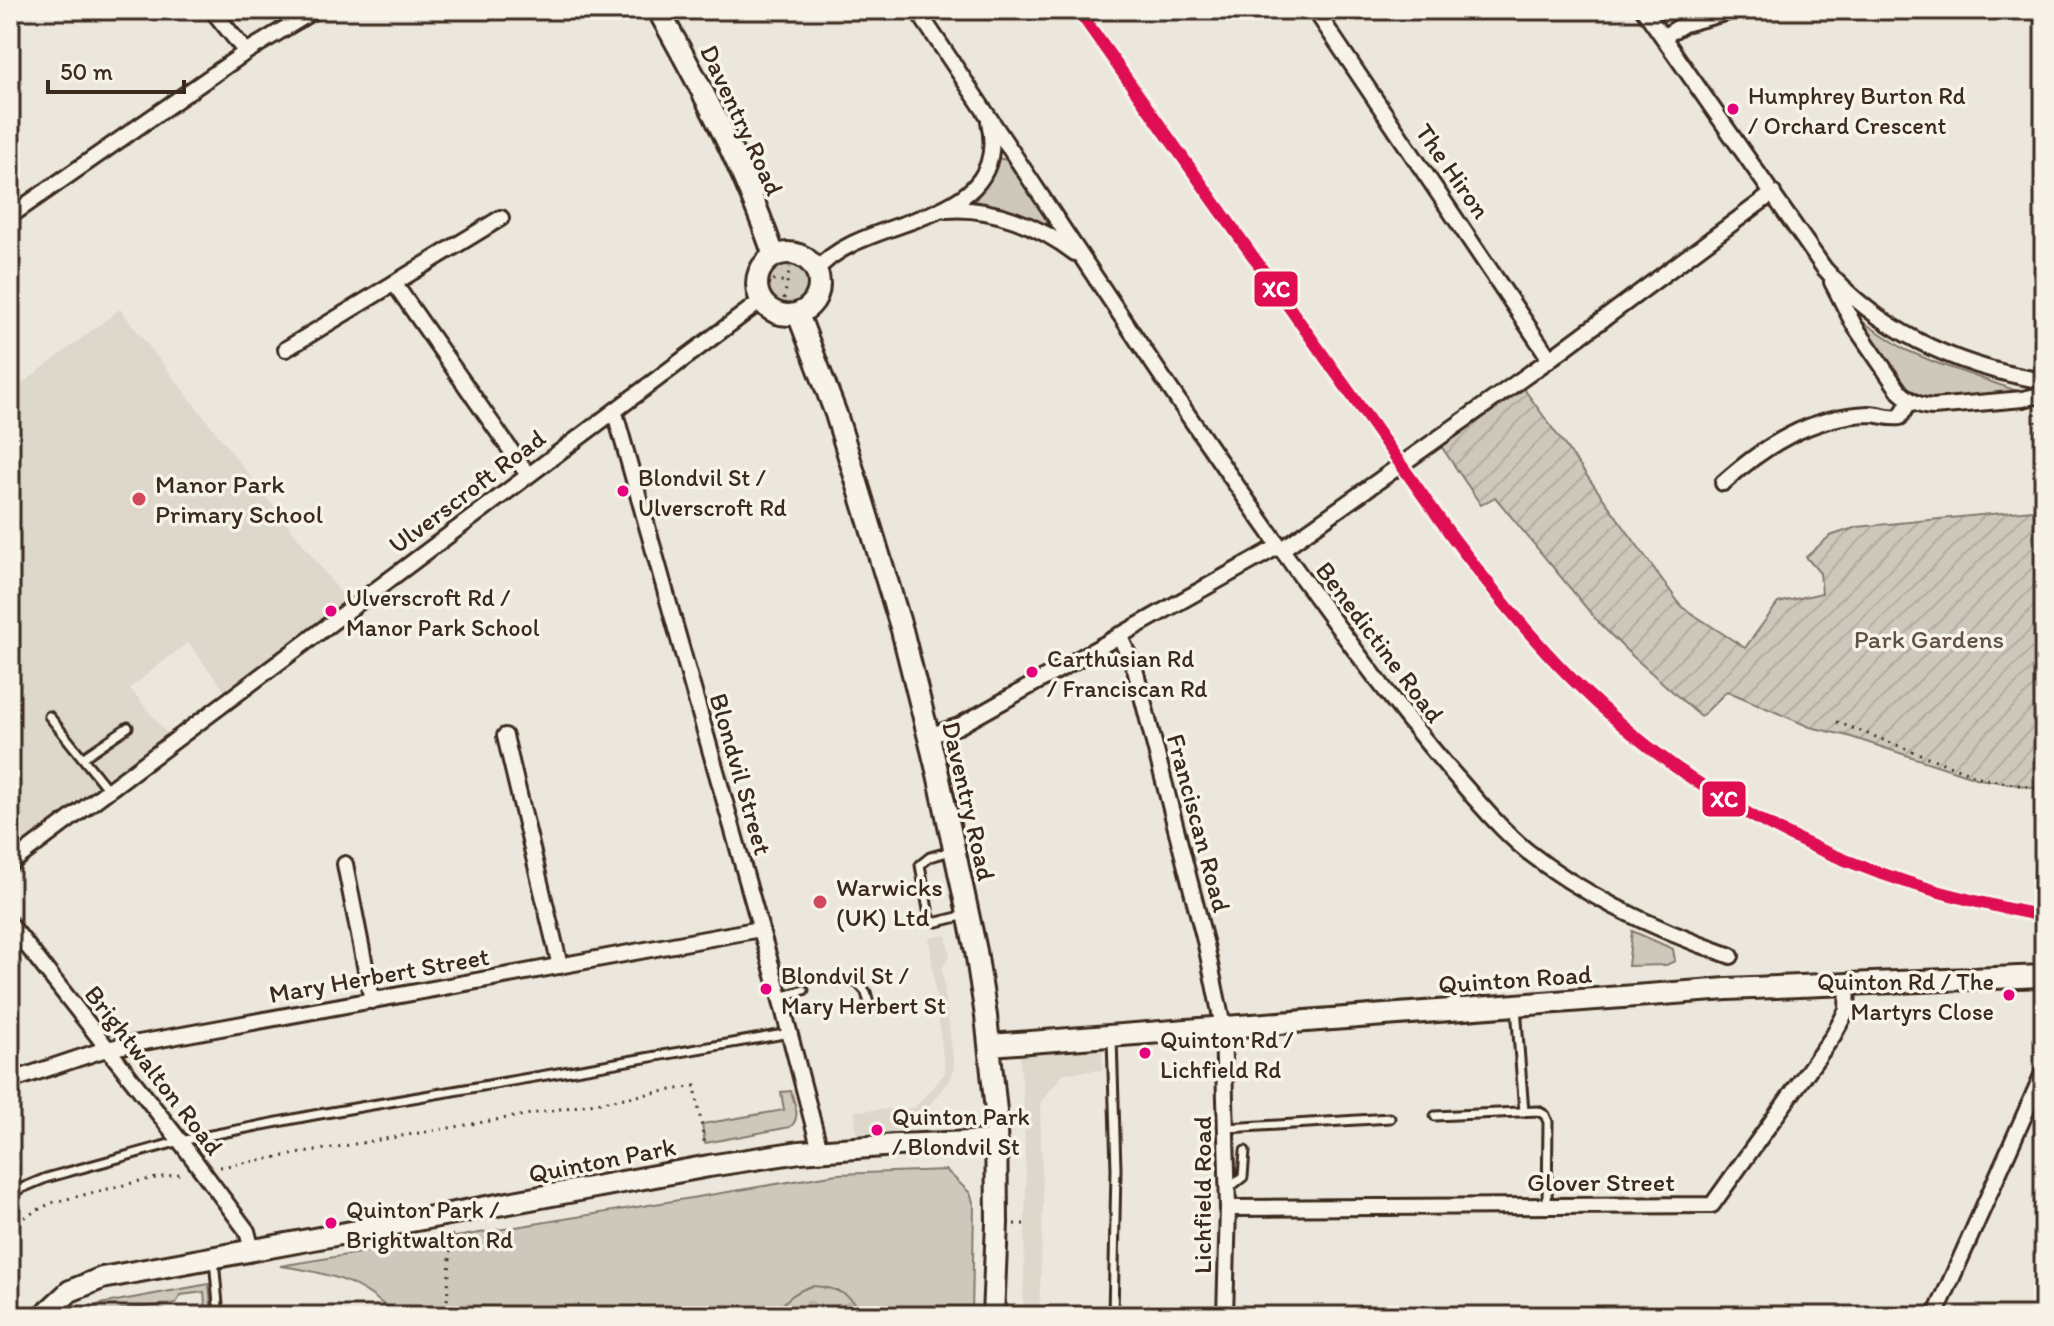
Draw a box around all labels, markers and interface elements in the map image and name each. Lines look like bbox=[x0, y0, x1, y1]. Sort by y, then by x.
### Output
street label: Daventry Road bbox=[693, 39, 791, 201]
scale bar bbox=[48, 44, 184, 94]
text: 50 m bbox=[60, 57, 113, 86]
place label: Humphrey Burton Rd / Orchard Crescent bbox=[1748, 81, 1966, 140]
marker: Humphrey Burton Rd / Orchard Crescent bbox=[1725, 101, 1741, 117]
street label: The Hiron bbox=[1409, 117, 1498, 225]
line badge: XC bbox=[1253, 270, 1299, 308]
text: XC bbox=[1262, 276, 1290, 303]
street label: Ulverscroft Road bbox=[382, 421, 552, 560]
place label: Blondvil St / Ulverscroft Rd bbox=[638, 463, 787, 522]
place label: Manor Park Primary School bbox=[155, 468, 323, 530]
marker: Blondvil St / Ulverscroft Rd bbox=[615, 483, 631, 499]
marker: Manor Park Primary School bbox=[130, 490, 148, 508]
street label: Benedictine Road bbox=[1309, 555, 1451, 729]
place label: Ulverscroft Rd / Manor Park School bbox=[346, 583, 540, 642]
marker: Ulverscroft Rd / Manor Park School bbox=[323, 603, 339, 619]
park label: Park Gardens bbox=[1854, 623, 2004, 655]
place label: Carthusian Rd / Franciscan Rd bbox=[1047, 644, 1208, 703]
marker: Carthusian Rd / Franciscan Rd bbox=[1024, 664, 1040, 680]
street label: Blondvil Street bbox=[703, 689, 779, 859]
street label: Daventry Road bbox=[935, 718, 1003, 884]
street label: Franciscan Road bbox=[1160, 730, 1238, 916]
line badge: XC bbox=[1701, 780, 1747, 818]
text: XC bbox=[1710, 786, 1738, 813]
place label: Warwicks (UK) Ltd bbox=[836, 871, 943, 933]
marker: Warwicks (UK) Ltd bbox=[811, 893, 829, 911]
street label: Mary Herbert Street bbox=[266, 940, 492, 1010]
street label: Quinton Road bbox=[1437, 958, 1594, 1000]
place label: Blondvil St / Mary Herbert St bbox=[781, 961, 946, 1020]
place label: Quinton Rd / The Martyrs Close bbox=[1817, 967, 1994, 1026]
street label: Brightwalton Road bbox=[78, 979, 230, 1161]
marker: Blondvil St / Mary Herbert St bbox=[758, 981, 774, 997]
marker: Quinton Rd / The Martyrs Close bbox=[2001, 987, 2017, 1003]
place label: Quinton Rd / Lichfield Rd bbox=[1160, 1025, 1294, 1084]
marker: Quinton Rd / Lichfield Rd bbox=[1137, 1045, 1153, 1061]
place label: Quinton Park / Blondvil St bbox=[892, 1102, 1030, 1161]
street label: Lichfield Road bbox=[1186, 1116, 1218, 1274]
marker: Quinton Park / Blondvil St bbox=[869, 1122, 885, 1138]
street label: Quinton Park bbox=[526, 1130, 678, 1190]
street label: Glover Street bbox=[1527, 1166, 1675, 1198]
place label: Quinton Park / Brightwalton Rd bbox=[346, 1195, 513, 1254]
marker: Quinton Park / Brightwalton Rd bbox=[323, 1215, 339, 1231]

